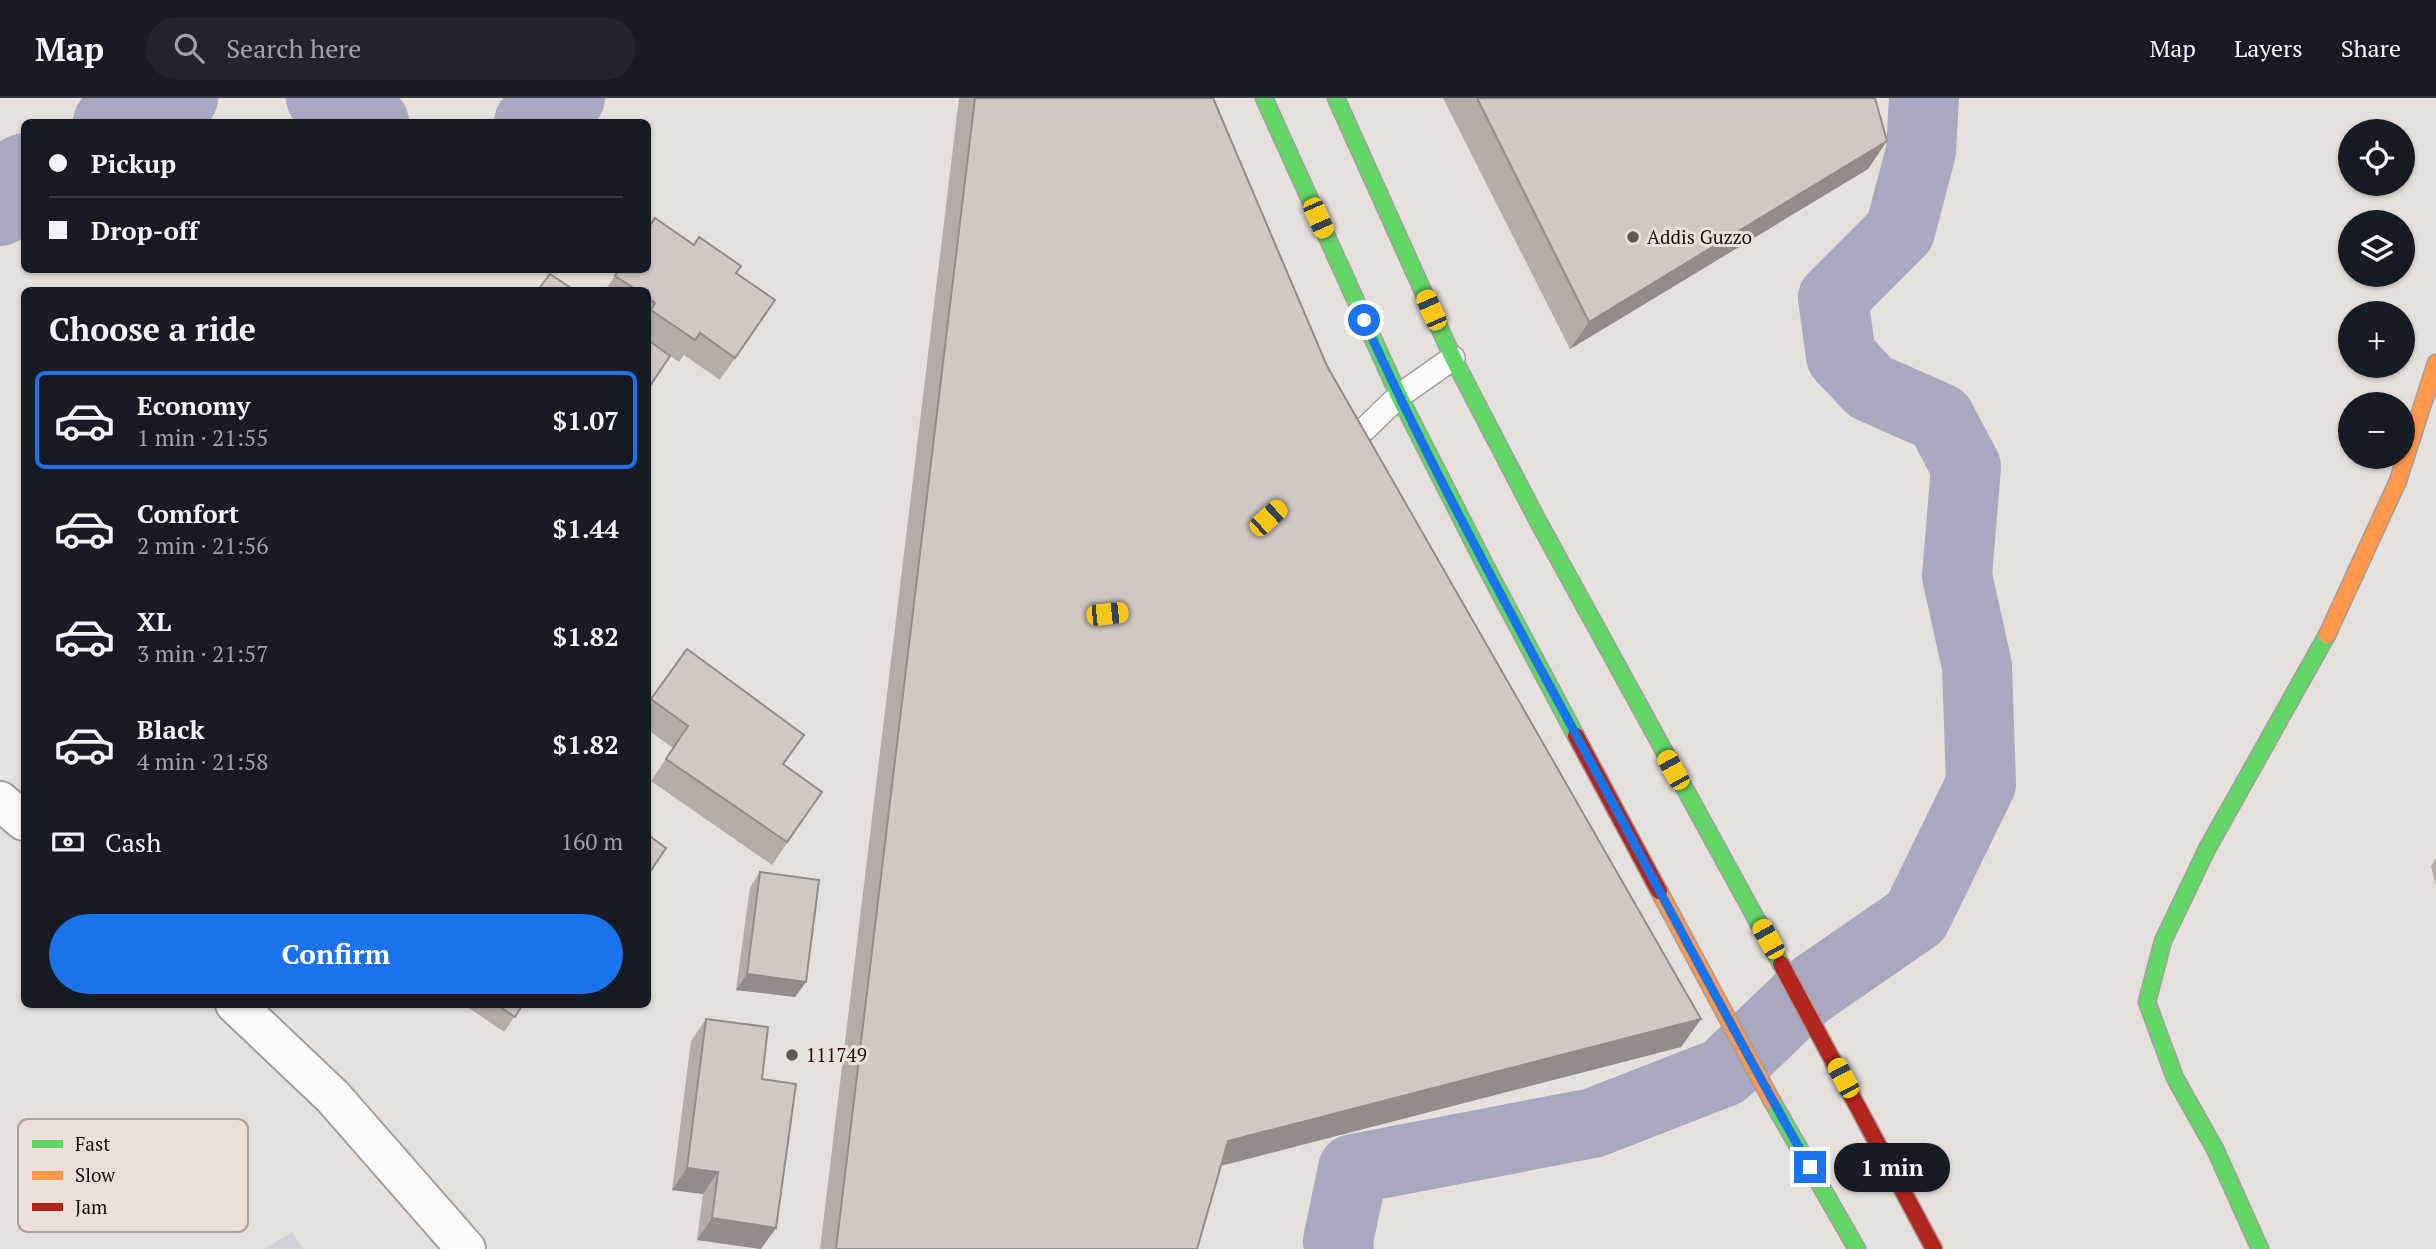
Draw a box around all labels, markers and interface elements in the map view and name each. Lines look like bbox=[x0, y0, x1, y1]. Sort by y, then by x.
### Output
search box bbox=[146, 17, 636, 80]
text: Map bbox=[35, 27, 104, 70]
icon: search bbox=[170, 29, 208, 67]
text: Search here bbox=[226, 31, 361, 65]
text: Map bbox=[2149, 32, 2196, 64]
text: Layers bbox=[2234, 32, 2303, 64]
text: Share bbox=[2341, 32, 2401, 64]
map controls bbox=[2338, 119, 2415, 469]
button: locate bbox=[2338, 119, 2415, 196]
text: Pickup bbox=[91, 146, 176, 180]
car bbox=[1300, 195, 1337, 241]
button: layers bbox=[2338, 210, 2415, 287]
text: Drop-off bbox=[91, 213, 198, 247]
place label: Addis Guzzo bbox=[1647, 224, 1752, 249]
marker: Addis Guzzo bbox=[1625, 229, 1641, 245]
car bbox=[1413, 287, 1450, 333]
button: + bbox=[2338, 301, 2415, 378]
route start bbox=[1348, 304, 1380, 336]
text: Choose a ride bbox=[49, 308, 256, 350]
text: Economy bbox=[137, 388, 250, 422]
icon: car bbox=[53, 389, 116, 452]
button: − bbox=[2338, 392, 2415, 469]
text: $1.07 bbox=[553, 403, 619, 437]
text: 1 min · 21:55 bbox=[137, 422, 269, 453]
text: Comfort bbox=[137, 496, 239, 530]
car bbox=[1246, 496, 1291, 540]
icon: car bbox=[53, 497, 116, 560]
text: $1.44 bbox=[553, 511, 619, 545]
text: 2 min · 21:56 bbox=[137, 530, 269, 561]
car bbox=[1086, 601, 1129, 627]
text: XL bbox=[137, 604, 171, 638]
icon: car bbox=[53, 605, 116, 668]
text: $1.82 bbox=[553, 619, 619, 653]
text: 3 min · 21:57 bbox=[137, 638, 269, 669]
text: Black bbox=[137, 712, 205, 746]
icon: car bbox=[53, 713, 116, 776]
text: $1.82 bbox=[553, 727, 619, 761]
text: 4 min · 21:58 bbox=[137, 746, 269, 777]
car bbox=[1654, 747, 1693, 793]
icon: cash bbox=[49, 823, 87, 861]
text: Cash bbox=[105, 825, 161, 859]
text: 160 m bbox=[561, 826, 623, 857]
button: Confirm bbox=[49, 914, 623, 994]
car bbox=[1749, 916, 1788, 962]
place label: 111749 bbox=[806, 1042, 867, 1067]
marker: 111749 bbox=[784, 1047, 800, 1063]
car bbox=[1824, 1055, 1863, 1101]
legend bbox=[18, 1119, 248, 1232]
text: Fast bbox=[75, 1131, 110, 1156]
callout: 1 min bbox=[1834, 1142, 1950, 1192]
route end bbox=[1794, 1151, 1826, 1183]
text: 1 min bbox=[1861, 1152, 1923, 1183]
text: Slow bbox=[75, 1162, 116, 1187]
text: Jam bbox=[75, 1194, 108, 1219]

